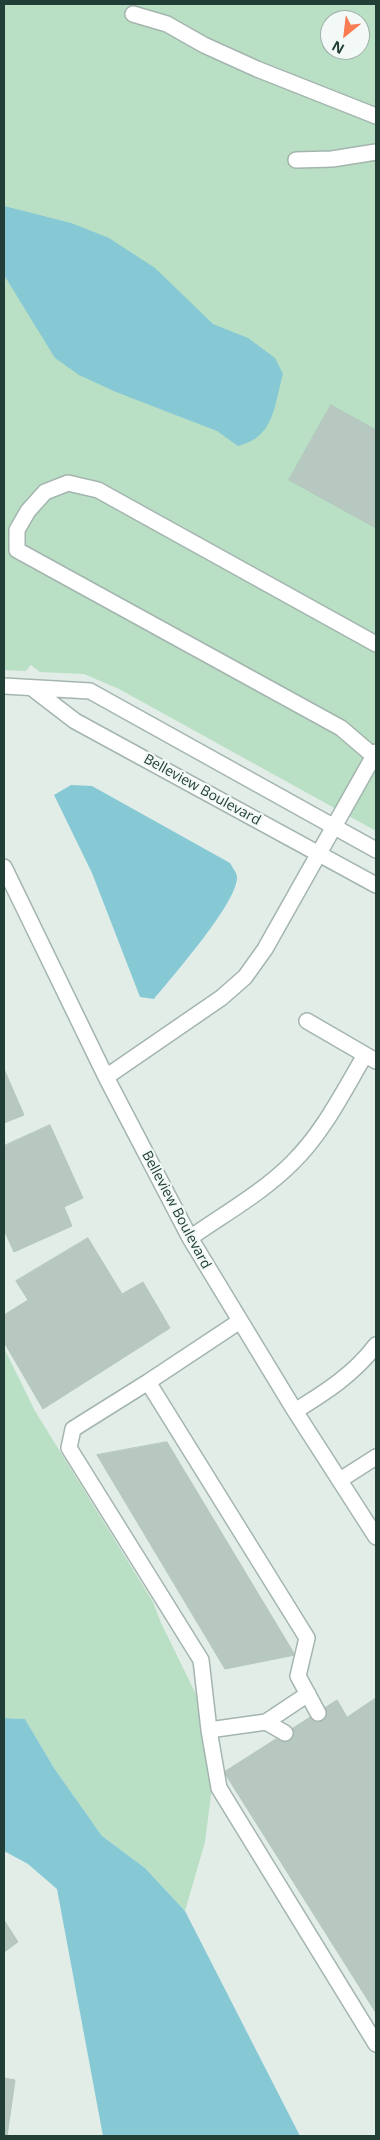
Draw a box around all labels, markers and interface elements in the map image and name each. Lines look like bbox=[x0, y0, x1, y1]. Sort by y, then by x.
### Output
north arrow bbox=[320, 10, 370, 60]
text: N bbox=[328, 37, 348, 59]
street label: Belleview Boulevard bbox=[141, 751, 263, 829]
street label: Belleview Boulevard bbox=[138, 1148, 214, 1272]

